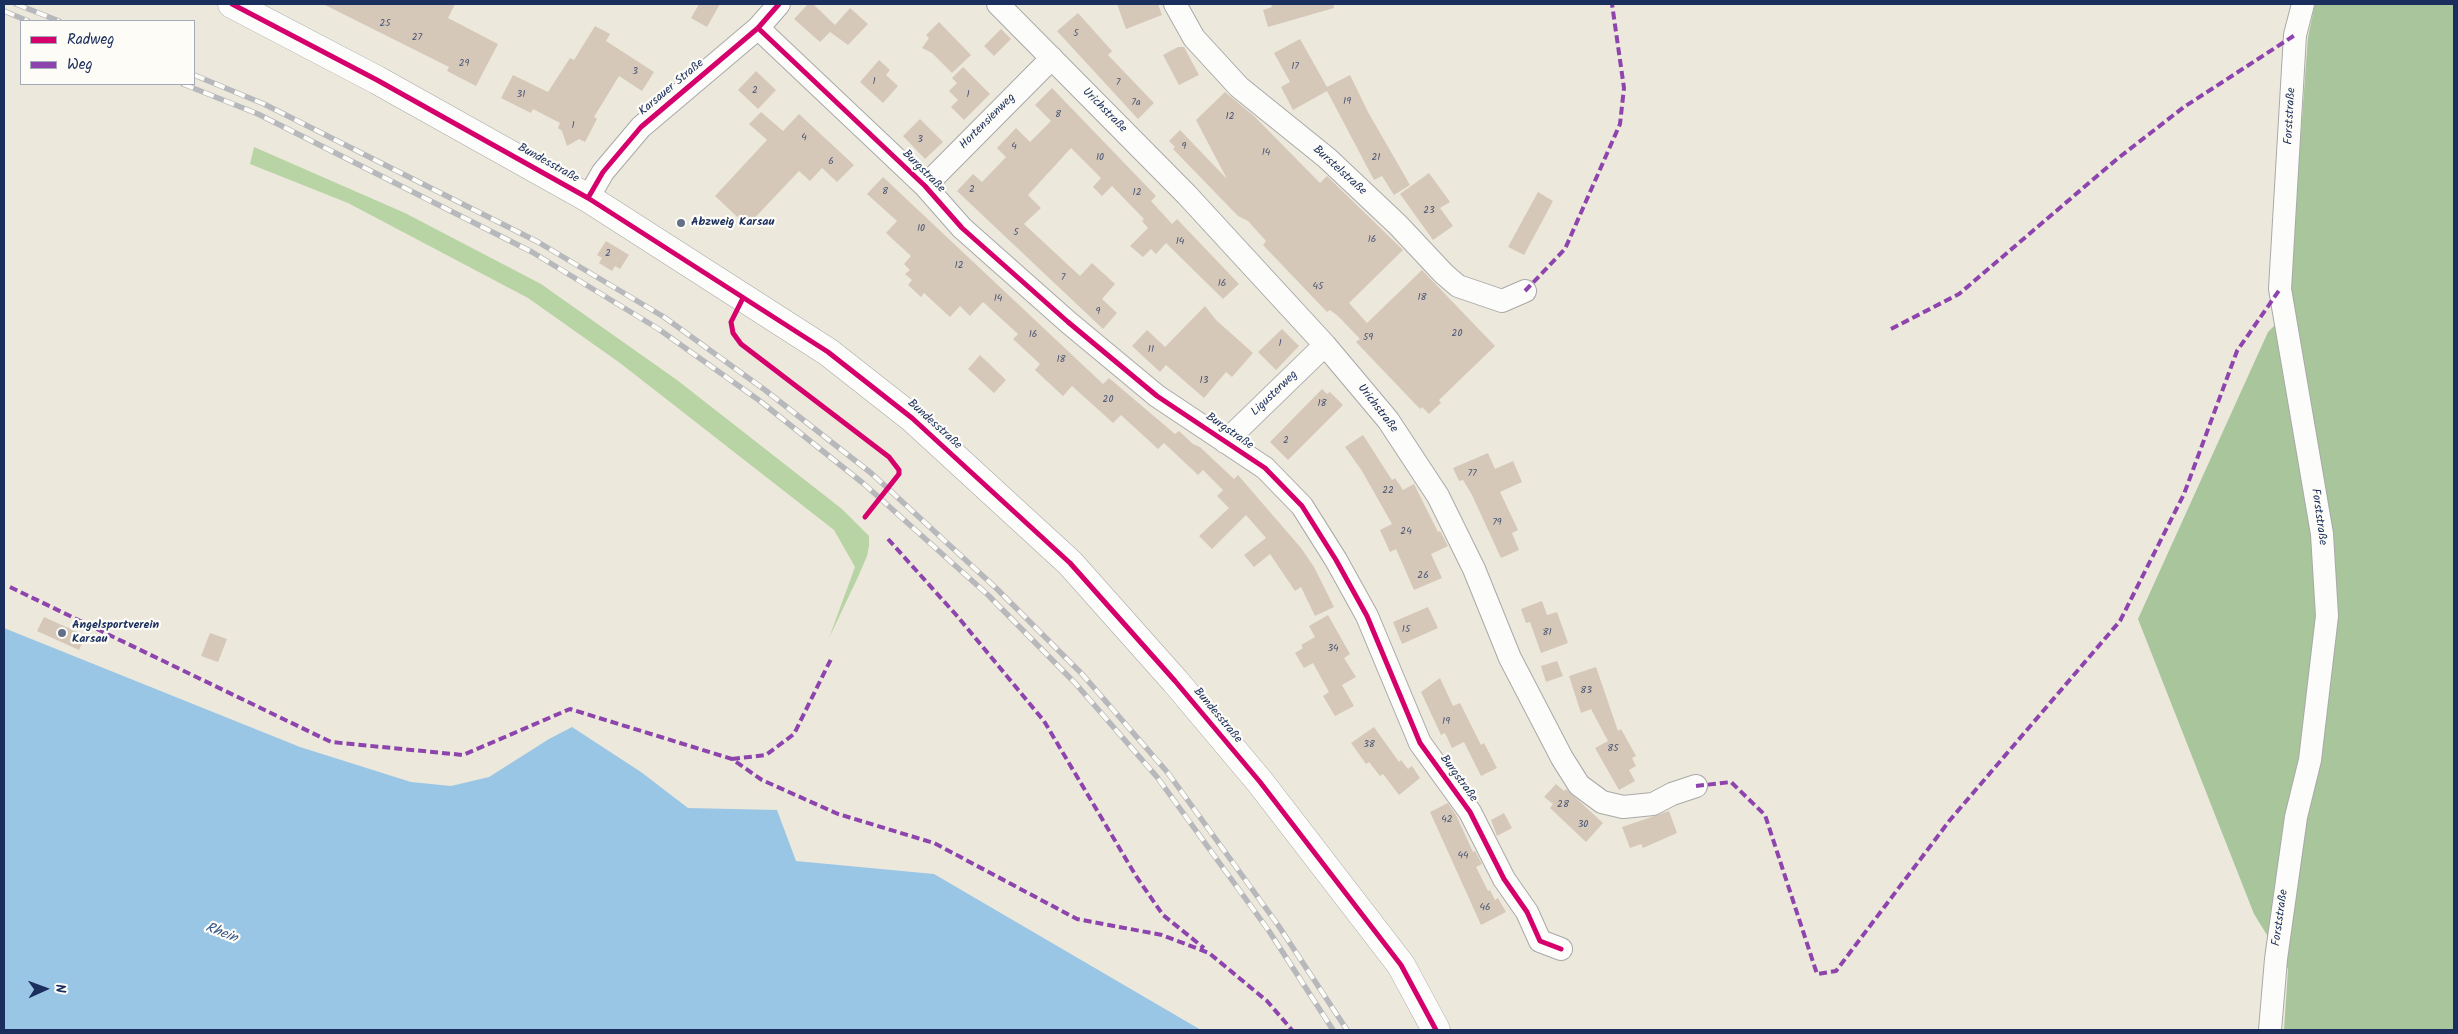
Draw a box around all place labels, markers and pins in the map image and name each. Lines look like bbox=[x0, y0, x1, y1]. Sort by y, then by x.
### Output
place label: Abzweig Karsau bbox=[691, 216, 774, 230]
marker: Abzweig Karsau bbox=[675, 217, 687, 229]
place label: Angelsportverein Karsau bbox=[72, 619, 159, 647]
marker: Angelsportverein Karsau bbox=[56, 627, 68, 639]

